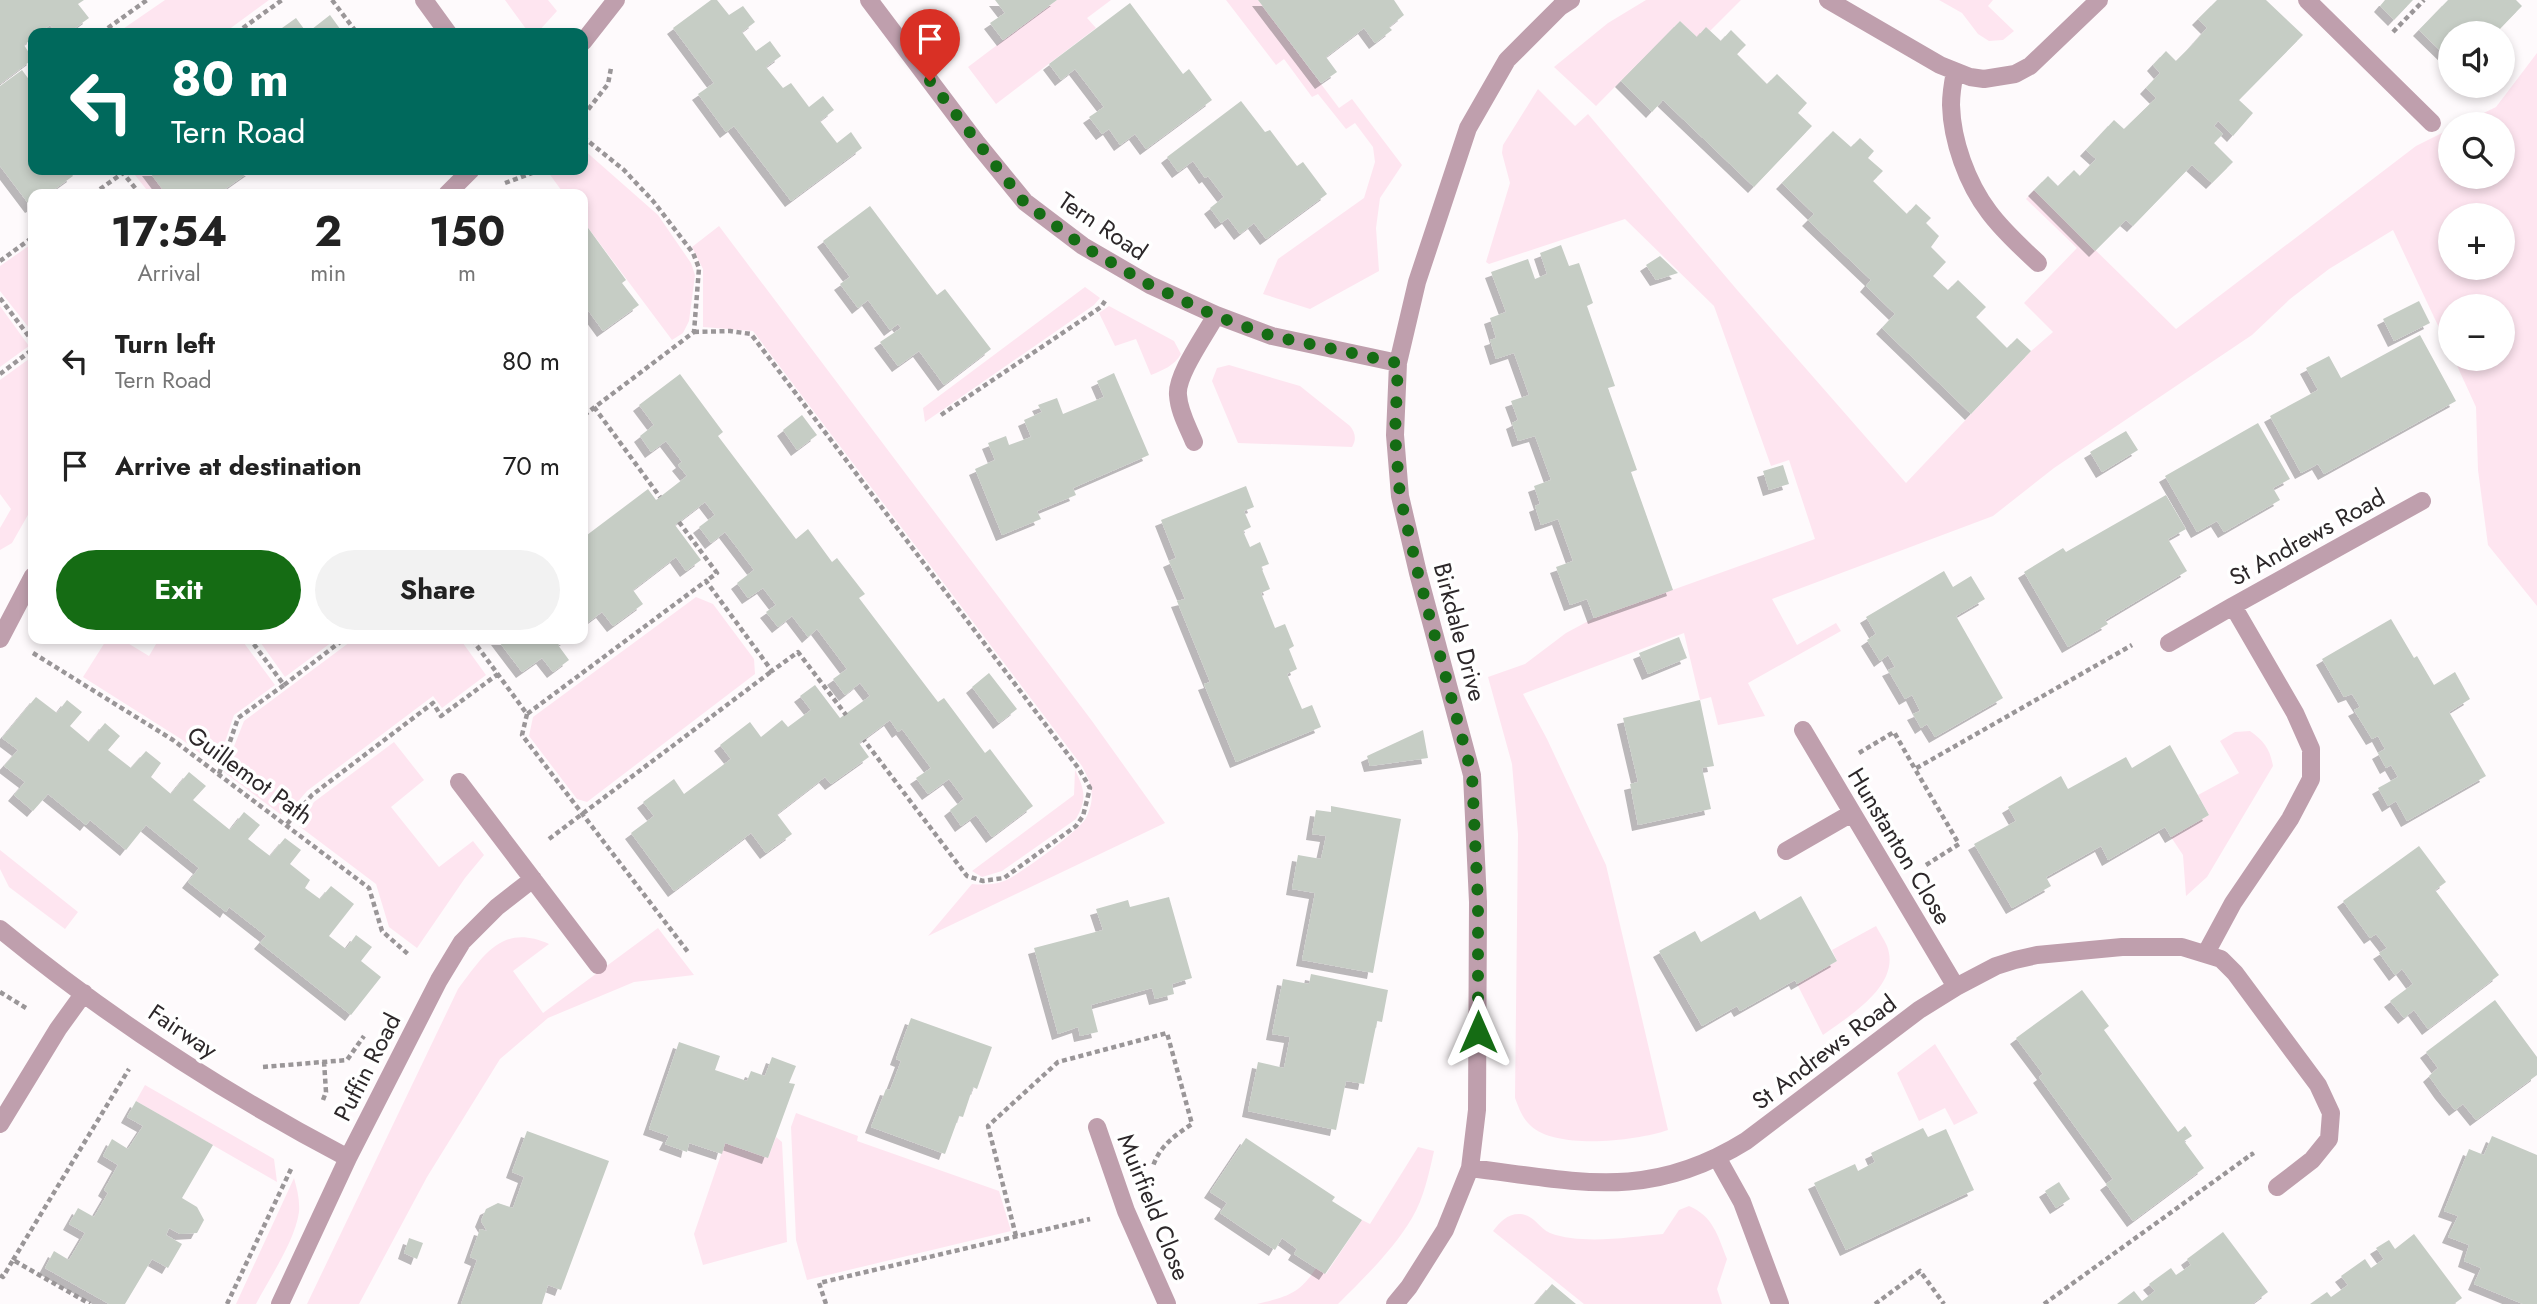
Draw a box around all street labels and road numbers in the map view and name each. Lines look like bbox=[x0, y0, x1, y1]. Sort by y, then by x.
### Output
street label: Tern Road bbox=[1051, 183, 1155, 269]
street label: St Andrews Road bbox=[2223, 480, 2391, 594]
street label: Birkdale Drive bbox=[1425, 559, 1495, 705]
street label: Guillemot Path bbox=[180, 717, 320, 833]
street label: Hunstanton Close bbox=[1839, 761, 1961, 931]
street label: St Andrews Road bbox=[1744, 986, 1904, 1118]
street label: Fairway bbox=[142, 995, 225, 1067]
street label: Puffin Road bbox=[325, 1007, 409, 1127]
street label: Muirfield Close bbox=[1109, 1128, 1199, 1286]

